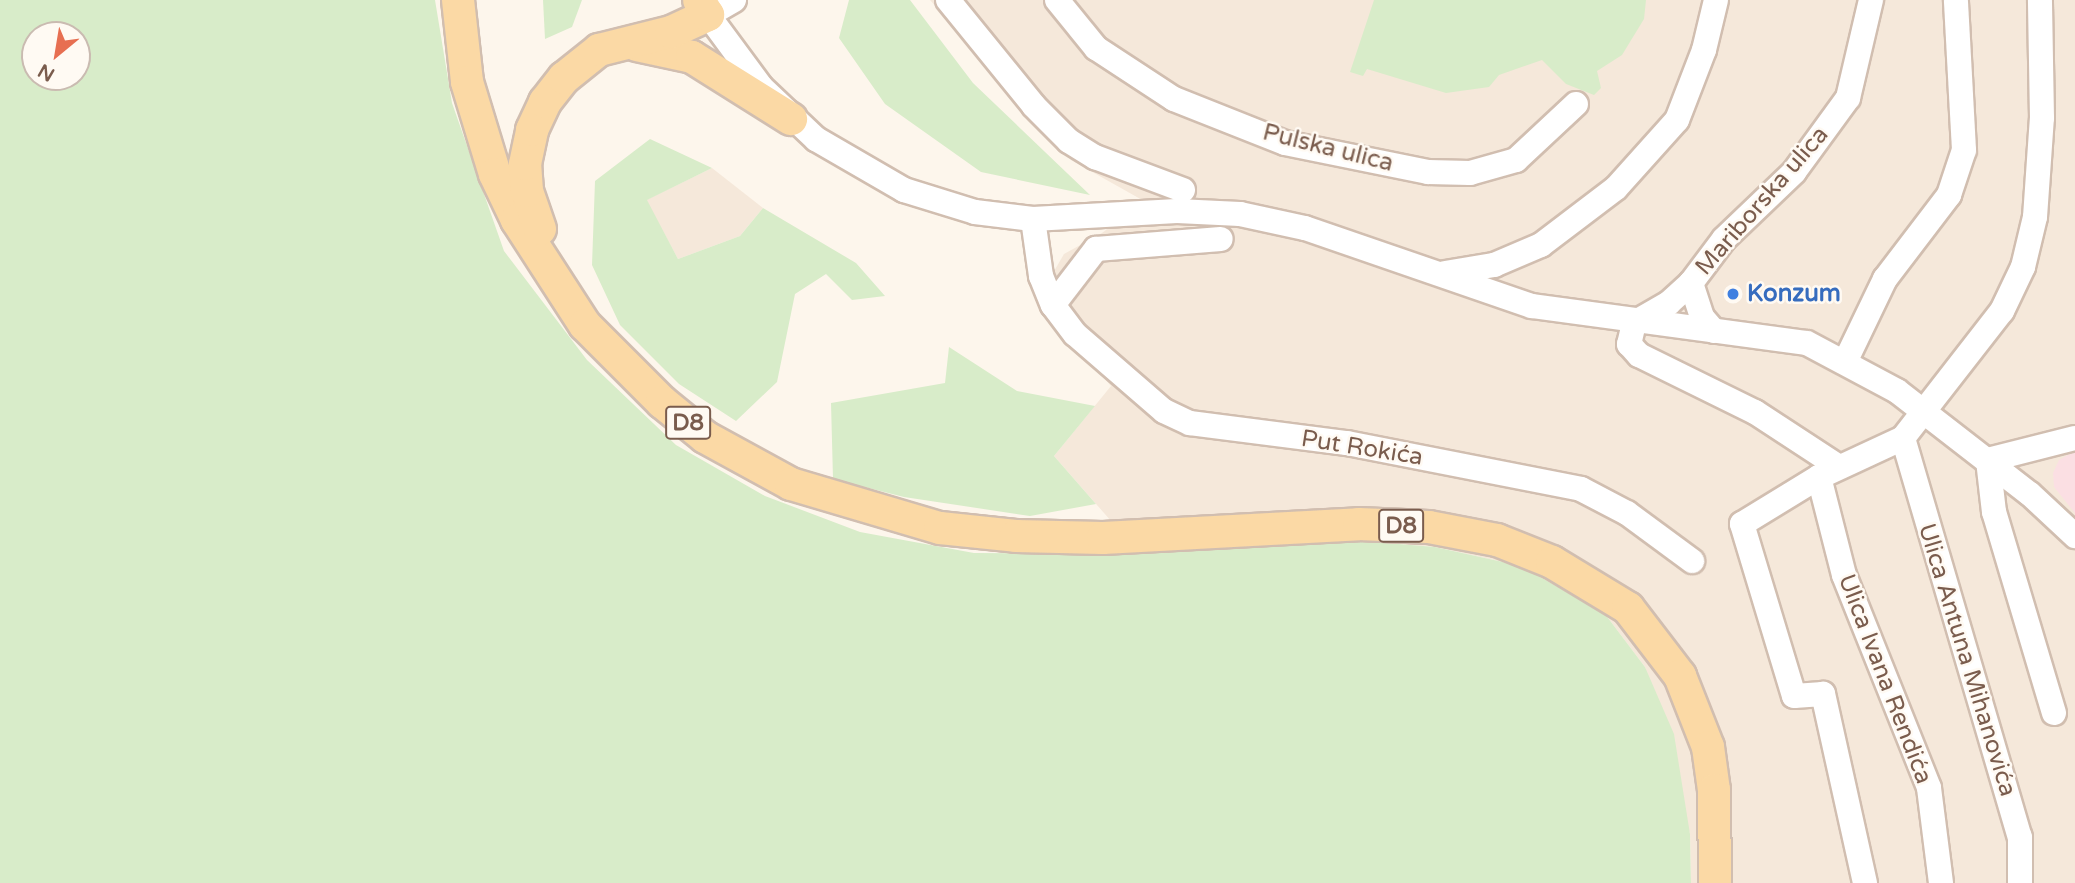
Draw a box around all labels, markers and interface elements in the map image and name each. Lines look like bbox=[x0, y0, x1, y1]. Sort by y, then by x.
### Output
north arrow bbox=[21, 21, 91, 91]
text: N bbox=[34, 59, 59, 86]
street label: Pulska ulica bbox=[1260, 118, 1396, 178]
street label: Mariborska ulica bbox=[1690, 121, 1834, 281]
place label: Konzum bbox=[1747, 280, 1841, 308]
marker: Konzum bbox=[1725, 286, 1741, 302]
road number: D8 bbox=[664, 404, 712, 442]
street label: Put Rokića bbox=[1299, 424, 1425, 472]
road number: D8 bbox=[1376, 506, 1426, 546]
street label: Ulica Antuna Mihanovića bbox=[1912, 520, 2022, 800]
street label: Ulica Ivana Rendića bbox=[1832, 570, 1938, 788]

